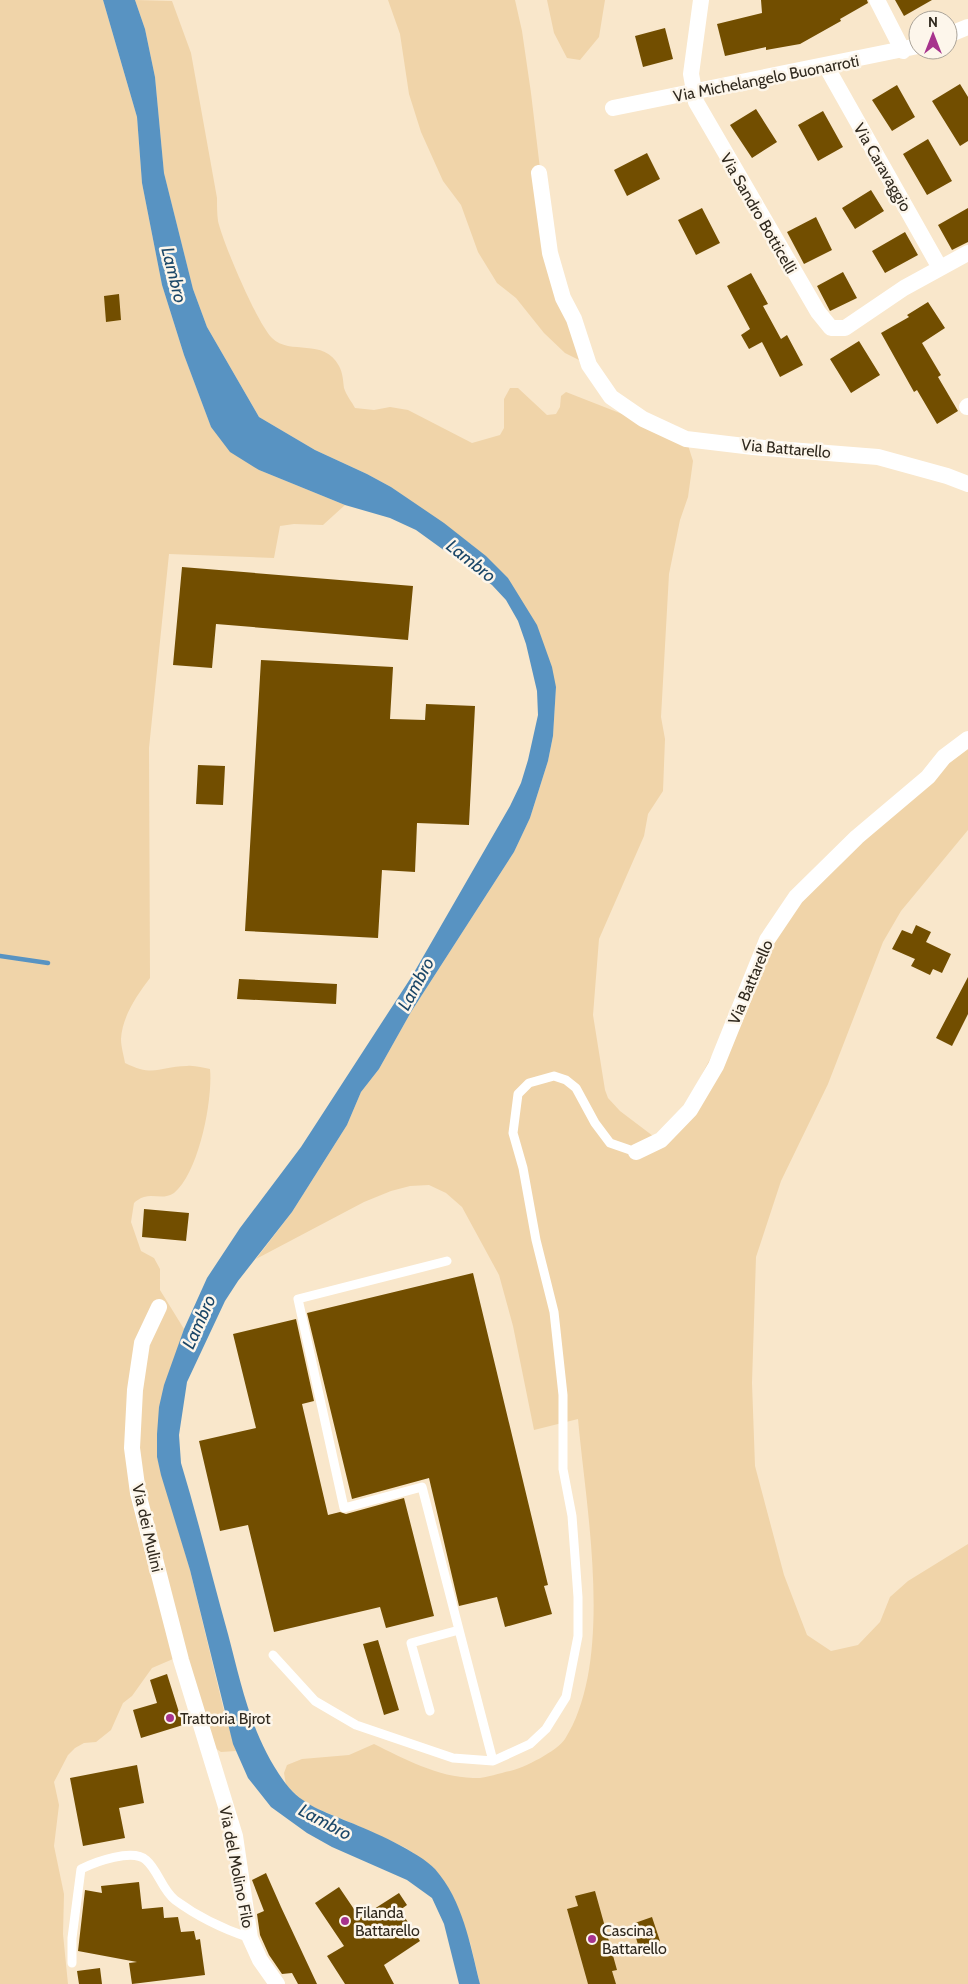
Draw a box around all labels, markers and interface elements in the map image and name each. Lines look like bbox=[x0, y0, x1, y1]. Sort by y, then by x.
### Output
north arrow bbox=[908, 10, 958, 60]
text: N bbox=[928, 13, 938, 31]
street label: Via Michelangelo Buonarroti bbox=[672, 51, 861, 106]
street label: Via Caravaggio bbox=[850, 120, 916, 215]
street label: Via Sandro Botticelli bbox=[716, 150, 801, 277]
water label: Lambro bbox=[156, 245, 192, 305]
street label: Via Battarello bbox=[740, 435, 832, 462]
water label: Lambro bbox=[442, 535, 500, 587]
street label: Via Battarello bbox=[724, 937, 777, 1027]
water label: Lambro bbox=[393, 954, 439, 1014]
water label: Lambro bbox=[177, 1292, 221, 1352]
street label: Via dei Mulini bbox=[128, 1482, 167, 1574]
place label: Trattoria Bjrot bbox=[180, 1709, 271, 1728]
marker: Trattoria Bjrot bbox=[164, 1712, 176, 1724]
water label: Lambro bbox=[295, 1799, 355, 1845]
street label: Via del Molino Filo bbox=[215, 1804, 258, 1930]
place label: Filanda Battarello bbox=[355, 1903, 420, 1940]
marker: Filanda Battarello bbox=[339, 1915, 351, 1927]
place label: Cascina Battarello bbox=[602, 1921, 667, 1958]
marker: Cascina Battarello bbox=[586, 1933, 598, 1945]

